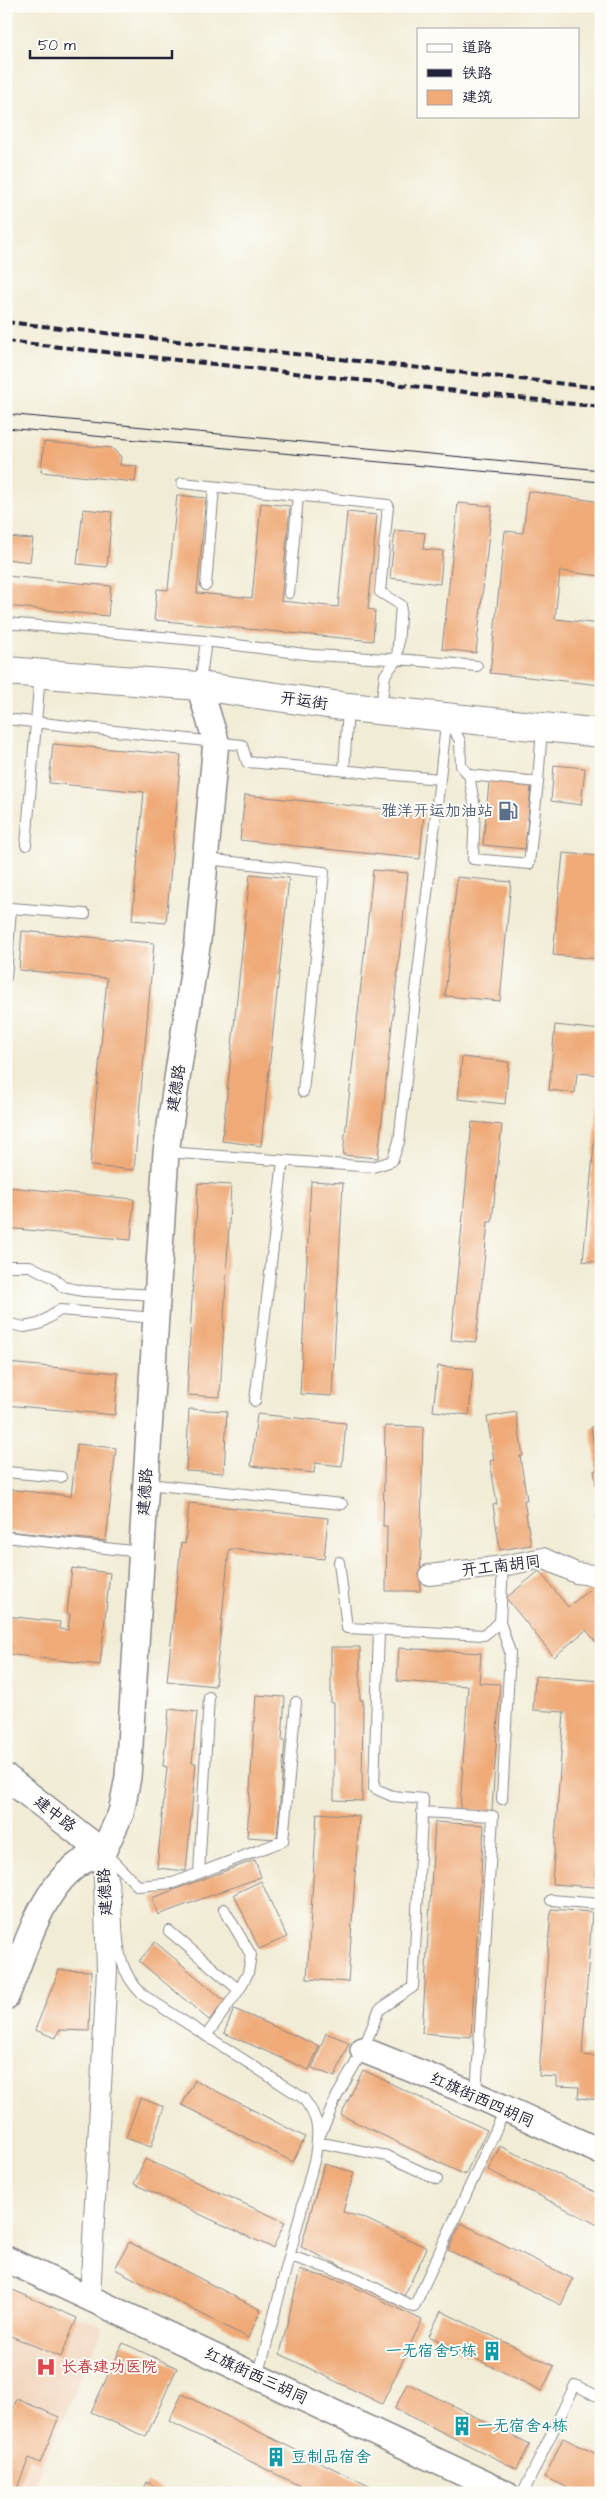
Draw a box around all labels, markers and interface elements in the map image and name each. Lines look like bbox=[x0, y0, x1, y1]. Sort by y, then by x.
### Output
scale bar bbox=[30, 28, 172, 60]
legend bbox=[417, 28, 580, 118]
text: 50 m bbox=[38, 35, 76, 56]
text: 道路 bbox=[462, 37, 492, 58]
text: 铁路 bbox=[462, 63, 492, 84]
text: 建筑 bbox=[462, 87, 492, 108]
street label: 开运街 bbox=[279, 687, 329, 715]
place label: 雅洋开运加油站 bbox=[381, 800, 493, 822]
fuel station icon: 雅洋开运加油站 bbox=[497, 800, 519, 822]
street label: 建德路 bbox=[161, 1063, 191, 1113]
street label: 建德路 bbox=[132, 1467, 158, 1517]
street label: 开工南胡同 bbox=[460, 1550, 542, 1582]
street label: 建中路 bbox=[29, 1791, 81, 1837]
street label: 建德路 bbox=[93, 1867, 117, 1917]
street label: 红旗街西四胡同 bbox=[426, 2067, 538, 2133]
place label: 一无宿舍5栋 bbox=[386, 2340, 477, 2362]
building icon: 一无宿舍5栋 bbox=[481, 2340, 503, 2362]
street label: 红旗街西三胡同 bbox=[201, 2342, 311, 2410]
hospital icon: 长春建功医院 bbox=[35, 2356, 57, 2378]
place label: 长春建功医院 bbox=[61, 2356, 157, 2378]
building icon: 一无宿舍4栋 bbox=[451, 2415, 473, 2437]
place label: 一无宿舍4栋 bbox=[477, 2415, 568, 2437]
building icon: 豆制品宿舍 bbox=[265, 2446, 287, 2468]
place label: 豆制品宿舍 bbox=[291, 2446, 371, 2468]

